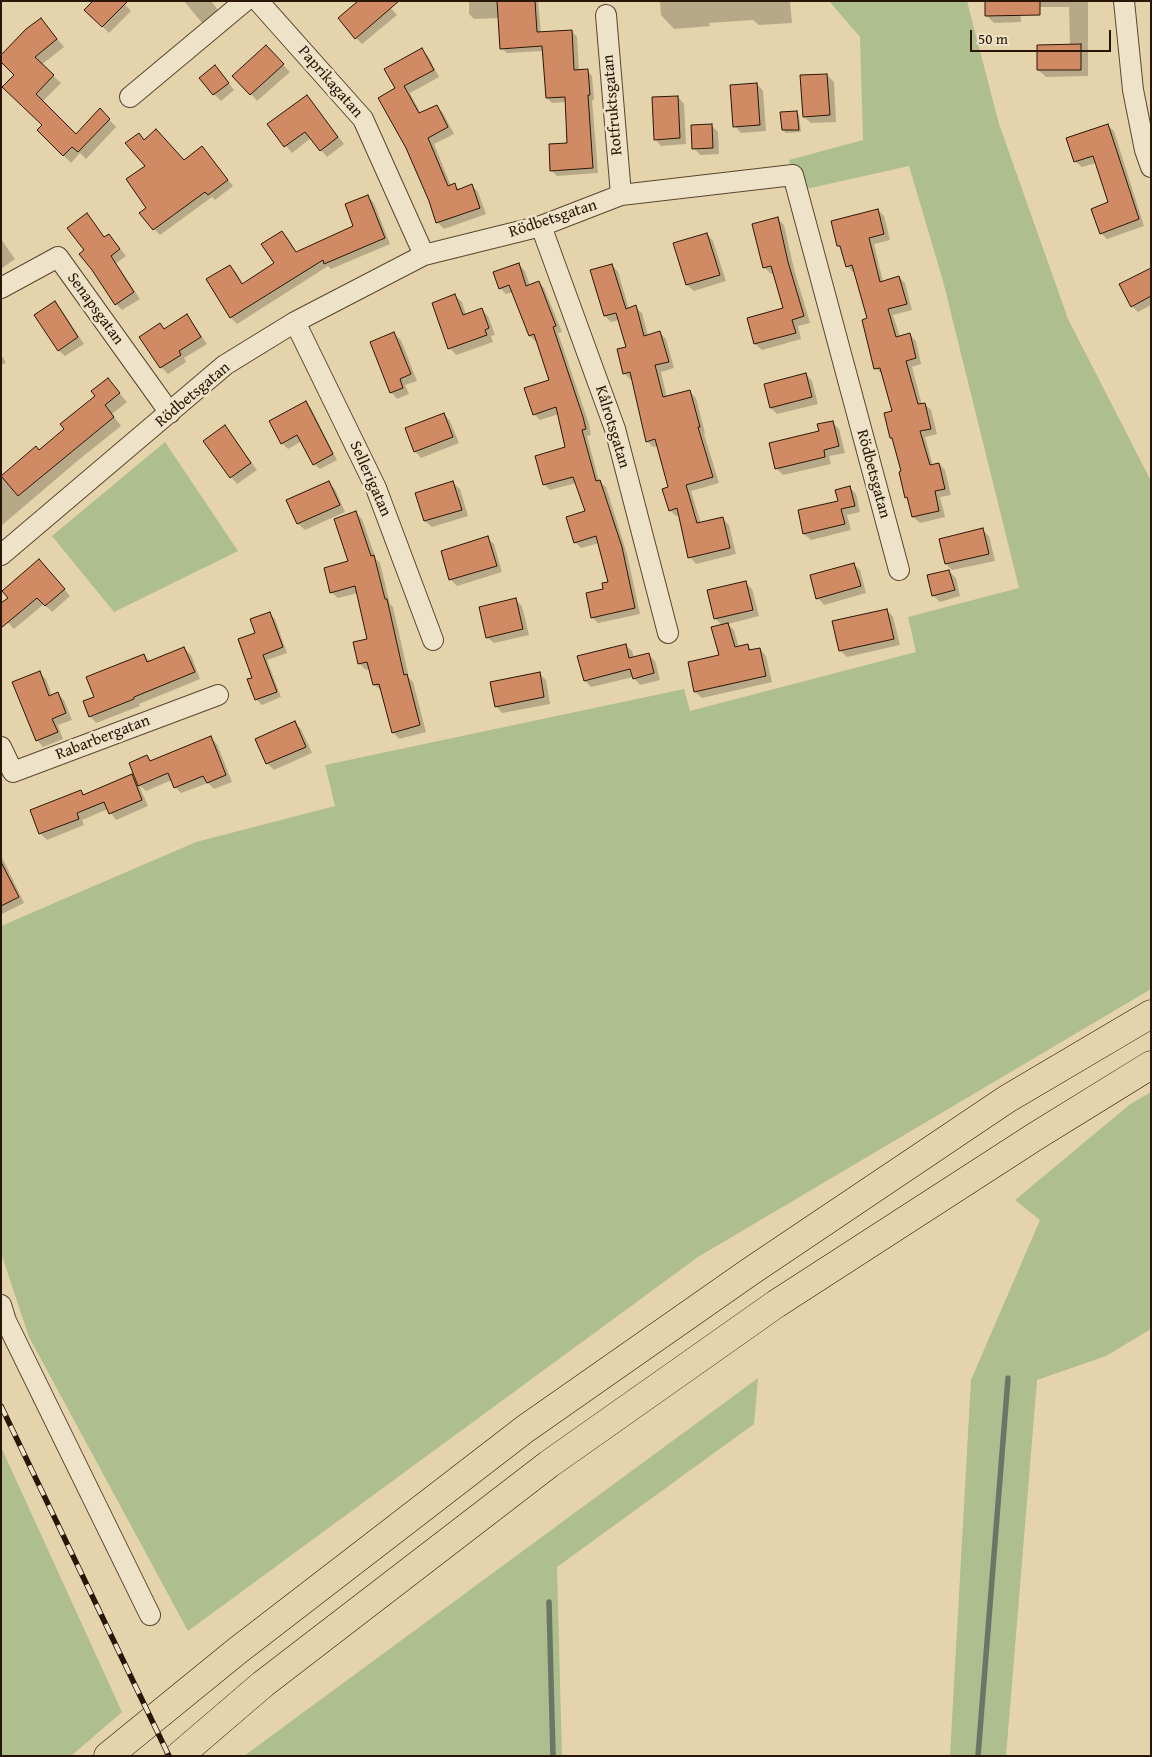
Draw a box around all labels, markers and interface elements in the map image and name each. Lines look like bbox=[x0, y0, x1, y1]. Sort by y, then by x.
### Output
scale bar bbox=[972, 20, 1113, 52]
text: 50 m bbox=[978, 28, 1008, 49]
street label: Paprikagatan bbox=[293, 42, 367, 122]
street label: Rotfruktsgatan bbox=[599, 54, 627, 156]
street label: Rödbetsgatan bbox=[507, 196, 599, 242]
street label: Senapsgatan bbox=[62, 269, 128, 349]
street label: Rödbetsgatan bbox=[152, 358, 234, 432]
street label: Kålrotsgatan bbox=[590, 383, 634, 471]
street label: Rödbetsgatan bbox=[852, 427, 894, 521]
street label: Sellerigatan bbox=[345, 438, 395, 520]
street label: Rabarbergatan bbox=[53, 711, 153, 765]

